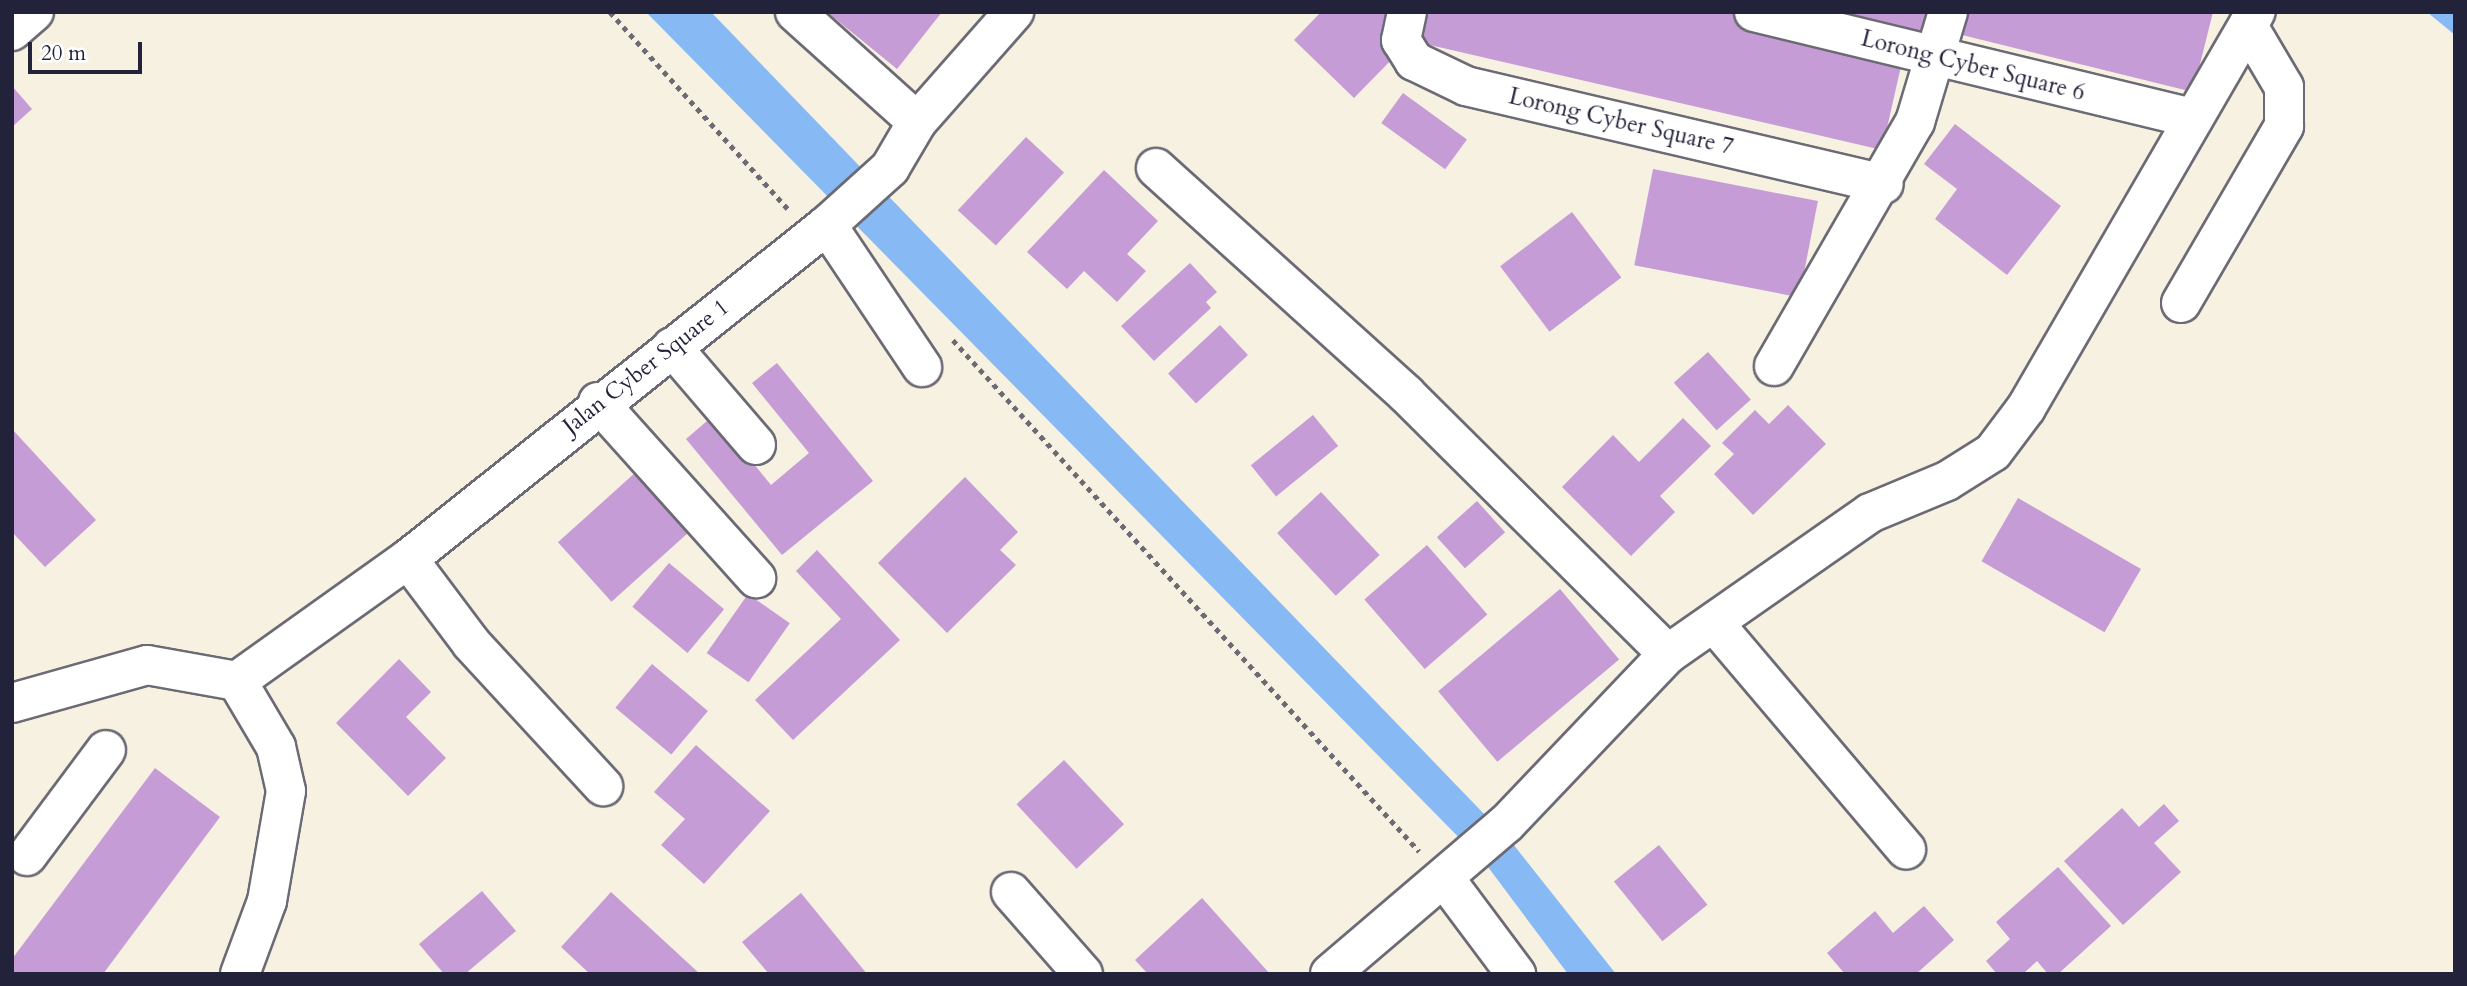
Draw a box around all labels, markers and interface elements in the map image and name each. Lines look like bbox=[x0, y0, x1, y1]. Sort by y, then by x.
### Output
street label: Lorong Cyber Square 6 bbox=[1858, 25, 2088, 107]
scale bar bbox=[32, 28, 145, 72]
text: 20 m bbox=[41, 39, 86, 68]
street label: Lorong Cyber Square 7 bbox=[1506, 83, 1736, 161]
street label: Jalan Cyber Square 1 bbox=[558, 294, 734, 440]

